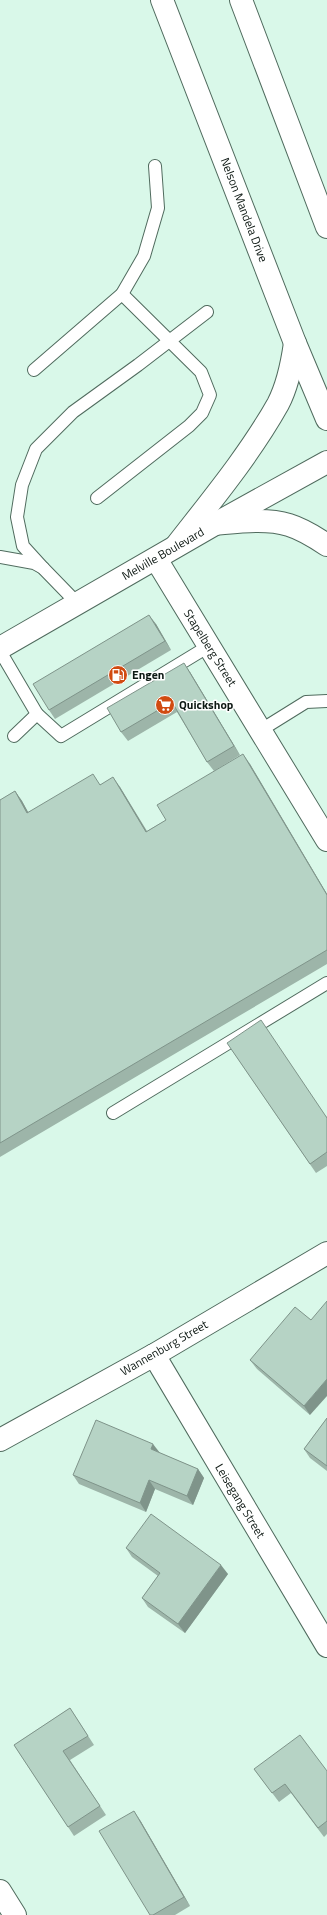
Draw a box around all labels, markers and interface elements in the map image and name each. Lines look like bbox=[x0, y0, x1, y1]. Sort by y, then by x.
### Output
street label: Nelson Mandela Drive bbox=[216, 155, 273, 265]
street label: Melville Boulevard bbox=[118, 522, 207, 585]
street label: Stapelberg Street bbox=[179, 605, 242, 691]
fuel station icon: Engen bbox=[107, 664, 129, 686]
place label: Engen bbox=[132, 665, 164, 684]
supermarket icon: Quickshop bbox=[154, 694, 176, 716]
place label: Quickshop bbox=[179, 695, 234, 714]
street label: Wannenburg Street bbox=[116, 1314, 212, 1380]
street label: Leisegang Street bbox=[211, 1460, 271, 1542]

